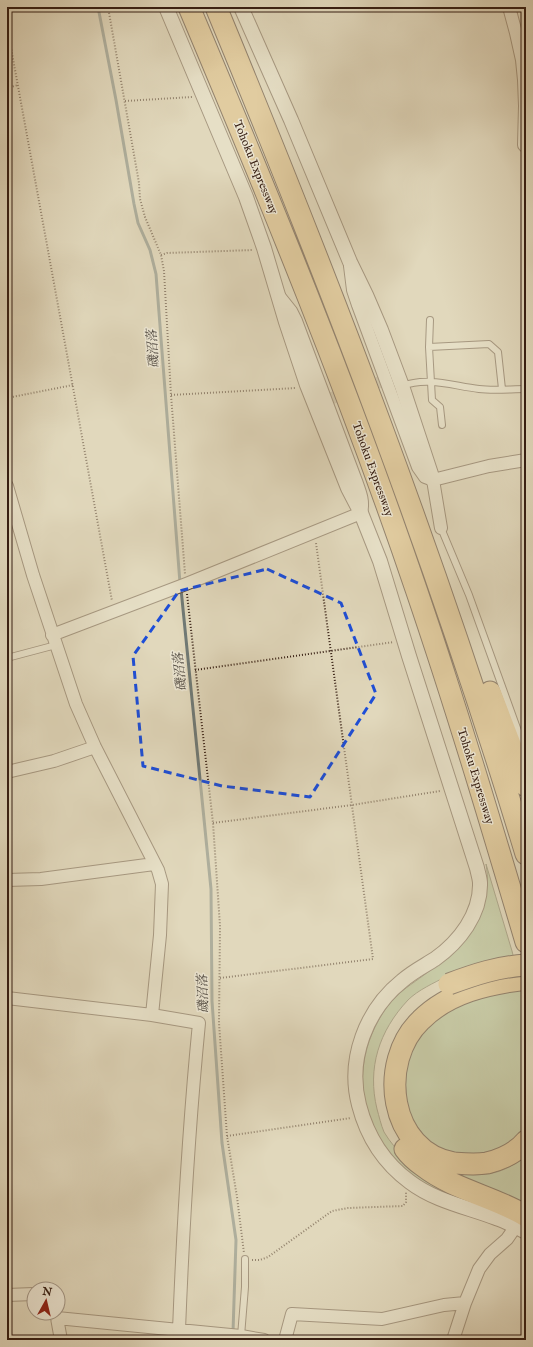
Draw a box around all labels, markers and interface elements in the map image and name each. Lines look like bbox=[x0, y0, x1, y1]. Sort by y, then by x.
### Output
street label: Tohoku Expressway bbox=[229, 118, 281, 217]
water label: 磯沼落 bbox=[144, 327, 163, 369]
street label: Tohoku Expressway bbox=[347, 420, 397, 519]
water label: 磯沼落 bbox=[170, 650, 191, 692]
street label: Tohoku Expressway bbox=[453, 726, 497, 826]
water label: 磯沼落 bbox=[194, 972, 213, 1014]
north arrow bbox=[26, 1281, 66, 1321]
text: N bbox=[41, 1284, 53, 1300]

